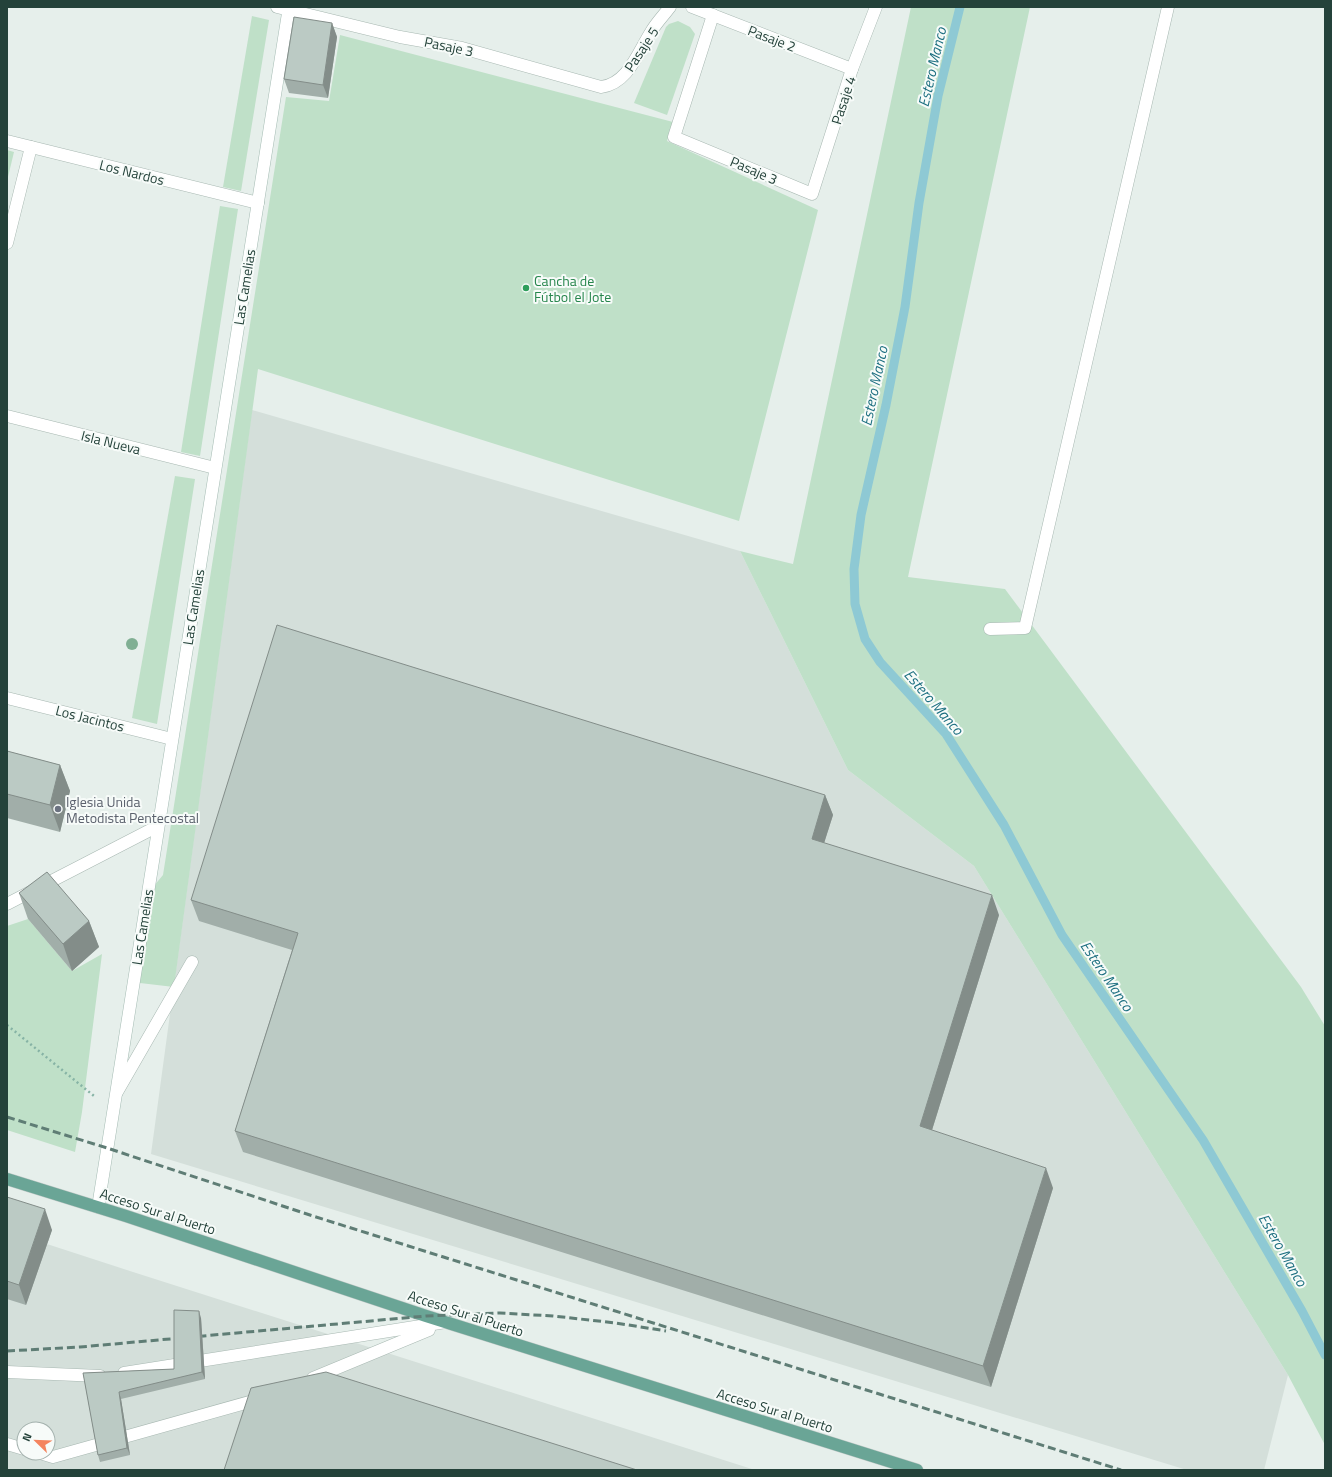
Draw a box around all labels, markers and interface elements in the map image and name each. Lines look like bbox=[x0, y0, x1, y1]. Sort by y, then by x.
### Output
street label: Pasaje 2 bbox=[745, 19, 799, 57]
street label: Pasaje 5 bbox=[619, 22, 663, 76]
water label: Estero Manco bbox=[912, 24, 952, 109]
street label: Pasaje 3 bbox=[422, 31, 476, 61]
street label: Pasaje 4 bbox=[825, 73, 861, 127]
street label: Pasaje 3 bbox=[727, 151, 781, 189]
street label: Los Nardos bbox=[97, 154, 167, 190]
street label: Las Camelias bbox=[228, 248, 260, 326]
place label: Cancha de Fútbol el Jote bbox=[534, 270, 611, 307]
marker: Cancha de Fútbol el Jote bbox=[521, 283, 531, 293]
water label: Estero Manco bbox=[854, 343, 894, 428]
street label: Isla Nueva bbox=[79, 424, 143, 460]
street label: Las Camelias bbox=[177, 568, 209, 646]
water label: Estero Manco bbox=[899, 664, 970, 741]
street label: Los Jacintos bbox=[53, 699, 127, 737]
place label: Iglesia Unida Metodista Pentecostal bbox=[66, 791, 199, 828]
marker: Iglesia Unida Metodista Pentecostal bbox=[53, 804, 63, 814]
street label: Las Camelias bbox=[126, 888, 158, 966]
water label: Estero Manco bbox=[1075, 936, 1139, 1016]
street label: Acceso Sur al Puerto bbox=[97, 1182, 219, 1240]
water label: Estero Manco bbox=[1253, 1209, 1313, 1291]
street label: Acceso Sur al Puerto bbox=[405, 1284, 527, 1342]
street label: Acceso Sur al Puerto bbox=[714, 1382, 836, 1438]
north arrow bbox=[16, 1421, 56, 1461]
text: N bbox=[18, 1430, 36, 1444]

